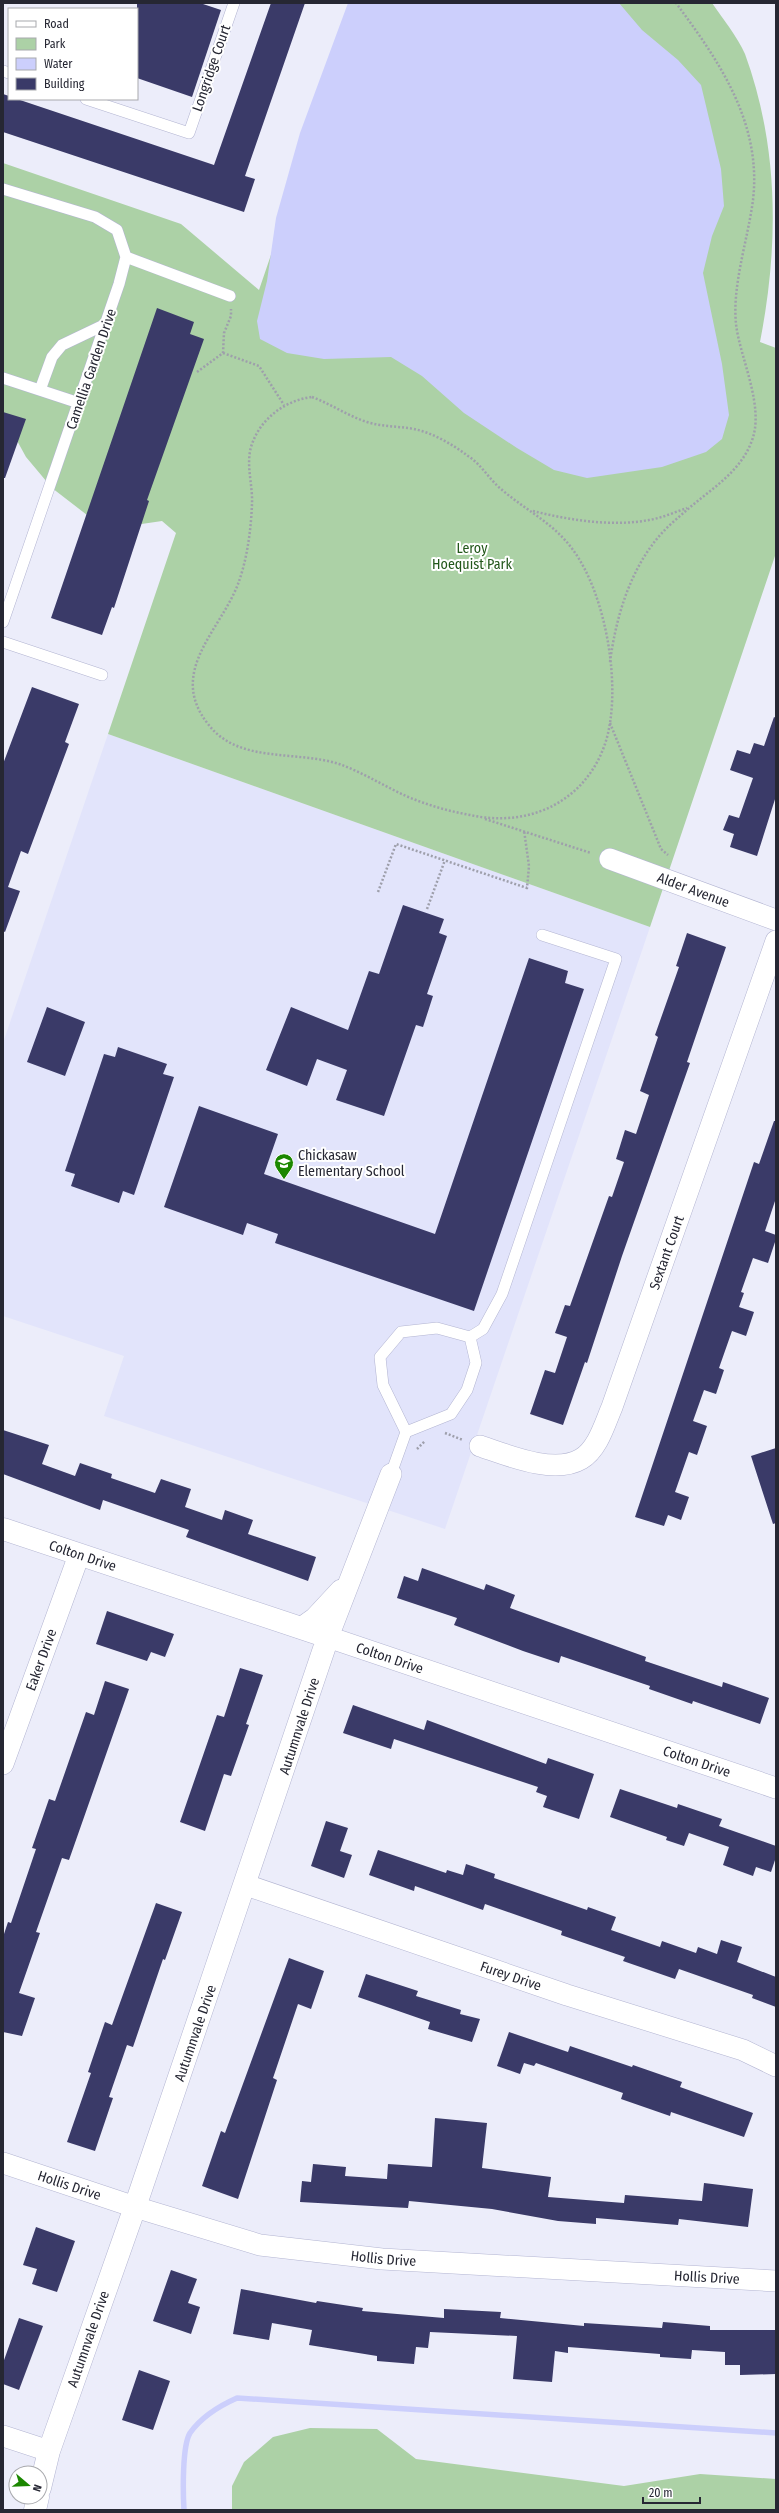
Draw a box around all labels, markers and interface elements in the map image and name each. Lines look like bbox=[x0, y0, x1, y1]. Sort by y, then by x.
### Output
legend bbox=[8, 8, 138, 100]
text: Road bbox=[44, 17, 69, 31]
street label: Longridge Court bbox=[189, 22, 234, 114]
text: Park bbox=[44, 37, 66, 51]
text: Water bbox=[44, 57, 73, 71]
text: Building bbox=[44, 77, 85, 91]
street label: Camellia Garden Drive bbox=[63, 306, 120, 432]
park label: Leroy Hoequist Park bbox=[432, 540, 512, 573]
street label: Alder Avenue bbox=[655, 869, 732, 911]
place label: Chickasaw Elementary School bbox=[298, 1147, 405, 1180]
school or university icon: Chickasaw Elementary School bbox=[273, 1152, 295, 1180]
street label: Sextant Court bbox=[646, 1213, 688, 1292]
street label: Colton Drive bbox=[47, 1537, 119, 1575]
street label: Eaker Drive bbox=[22, 1627, 60, 1693]
street label: Colton Drive bbox=[354, 1639, 426, 1678]
street label: Autumnvale Drive bbox=[276, 1675, 323, 1777]
street label: Colton Drive bbox=[661, 1743, 733, 1781]
street label: Furey Drive bbox=[478, 1958, 544, 1995]
street label: Autumnvale Drive bbox=[171, 1983, 220, 2084]
street label: Hollis Drive bbox=[35, 2167, 103, 2204]
street label: Hollis Drive bbox=[350, 2247, 417, 2270]
street label: Hollis Drive bbox=[674, 2267, 740, 2288]
street label: Autumnvale Drive bbox=[64, 2289, 113, 2390]
north arrow bbox=[8, 2465, 48, 2505]
scale bar bbox=[643, 2479, 700, 2505]
text: N bbox=[30, 2483, 44, 2493]
text: 20 m bbox=[649, 2486, 673, 2500]

